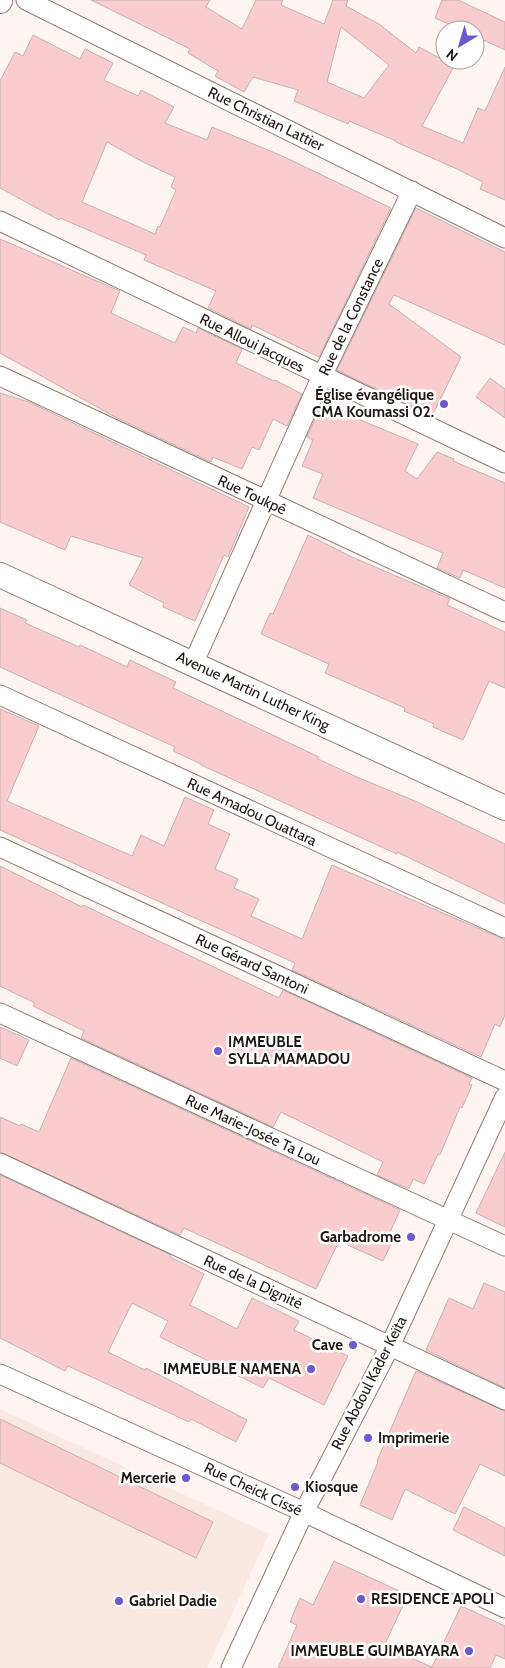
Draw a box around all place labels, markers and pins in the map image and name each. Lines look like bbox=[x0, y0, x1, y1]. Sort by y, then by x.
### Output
place label: Église évangélique CMA Koumassi 02. bbox=[312, 385, 434, 421]
marker: Église évangélique CMA Koumassi 02. bbox=[438, 398, 450, 410]
place label: IMMEUBLE SYLLA MAMADOU bbox=[228, 1033, 350, 1068]
marker: IMMEUBLE SYLLA MAMADOU bbox=[212, 1045, 224, 1057]
place label: Garbadrome bbox=[320, 1228, 401, 1246]
marker: Garbadrome bbox=[405, 1231, 417, 1243]
place label: Cave bbox=[312, 1336, 343, 1354]
marker: Cave bbox=[347, 1339, 359, 1351]
place label: IMMEUBLE NAMENA bbox=[163, 1360, 302, 1378]
marker: IMMEUBLE NAMENA bbox=[305, 1363, 317, 1375]
place label: Imprimerie bbox=[378, 1429, 450, 1447]
marker: Imprimerie bbox=[362, 1432, 374, 1444]
place label: Mercerie bbox=[120, 1469, 176, 1487]
marker: Mercerie bbox=[180, 1472, 192, 1484]
place label: Kiosque bbox=[305, 1478, 358, 1496]
marker: Kiosque bbox=[289, 1481, 301, 1493]
place label: RESIDENCE APOLI bbox=[371, 1590, 494, 1608]
place label: Gabriel Dadie bbox=[129, 1592, 217, 1610]
marker: RESIDENCE APOLI bbox=[355, 1593, 367, 1605]
marker: Gabriel Dadie bbox=[113, 1595, 125, 1607]
place label: IMMEUBLE GUIMBAYARA bbox=[291, 1642, 460, 1660]
marker: IMMEUBLE GUIMBAYARA bbox=[463, 1645, 475, 1657]

